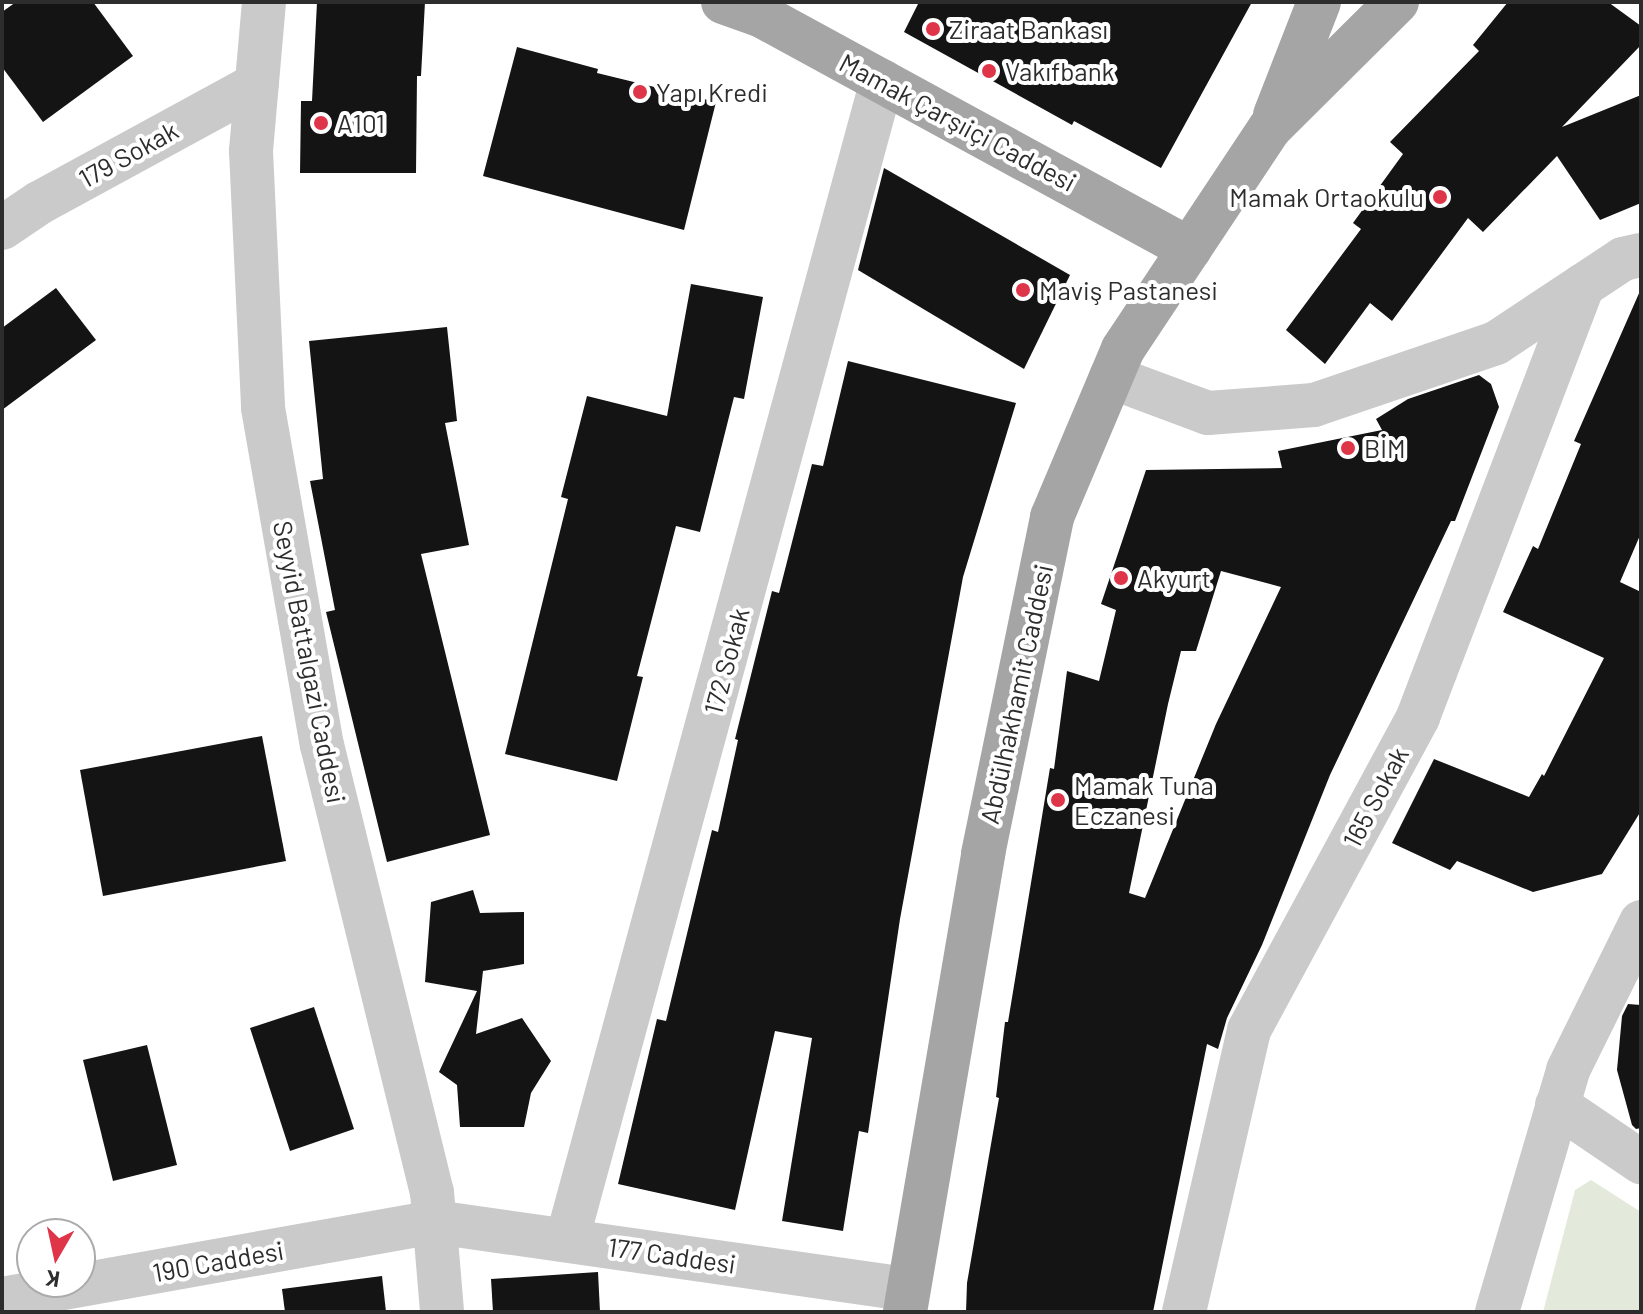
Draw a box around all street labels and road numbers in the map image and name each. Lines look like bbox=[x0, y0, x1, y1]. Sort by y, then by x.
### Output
street label: Mamak Çarşıiçi Caddesi bbox=[834, 46, 1082, 198]
street label: 179 Sokak bbox=[73, 114, 183, 194]
street label: Seyyid Battalgazi Caddesi bbox=[267, 518, 353, 806]
street label: Abdülhakhamit Caddesi bbox=[973, 561, 1059, 827]
street label: 172 Sokak bbox=[697, 604, 755, 718]
street label: 165 Sokak bbox=[1336, 741, 1414, 853]
street label: 177 Caddesi bbox=[606, 1231, 738, 1279]
street label: 190 Caddesi bbox=[150, 1234, 286, 1288]

